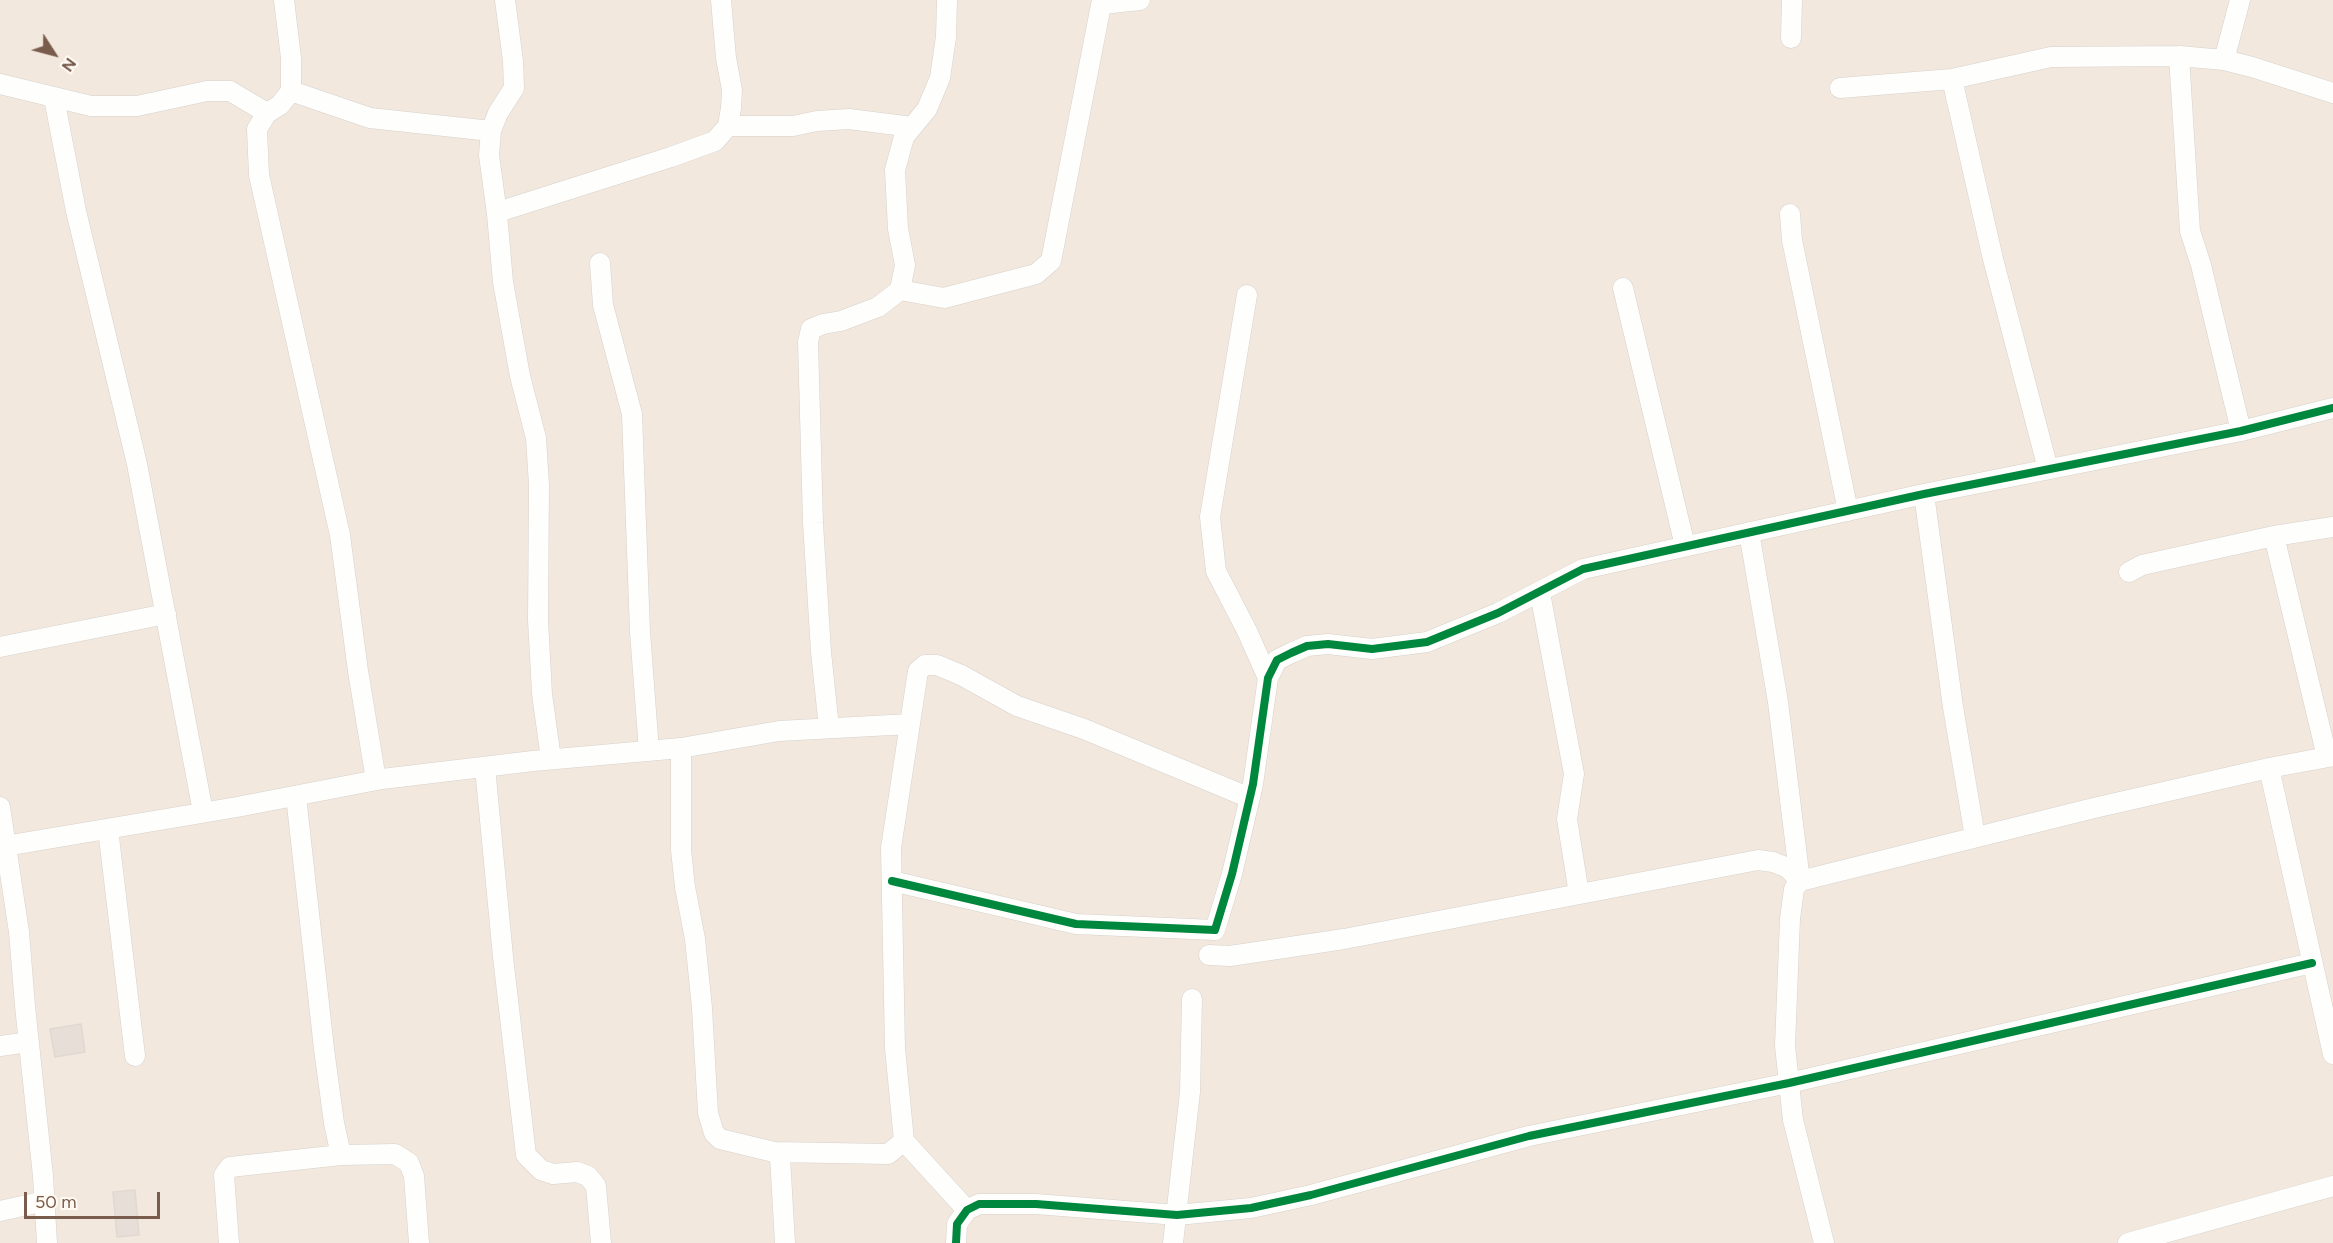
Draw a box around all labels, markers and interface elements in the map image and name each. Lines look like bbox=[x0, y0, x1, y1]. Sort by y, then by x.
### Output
north arrow bbox=[24, 24, 84, 84]
text: N bbox=[58, 54, 80, 75]
scale bar bbox=[27, 1180, 164, 1218]
text: 50 m bbox=[35, 1191, 77, 1213]

